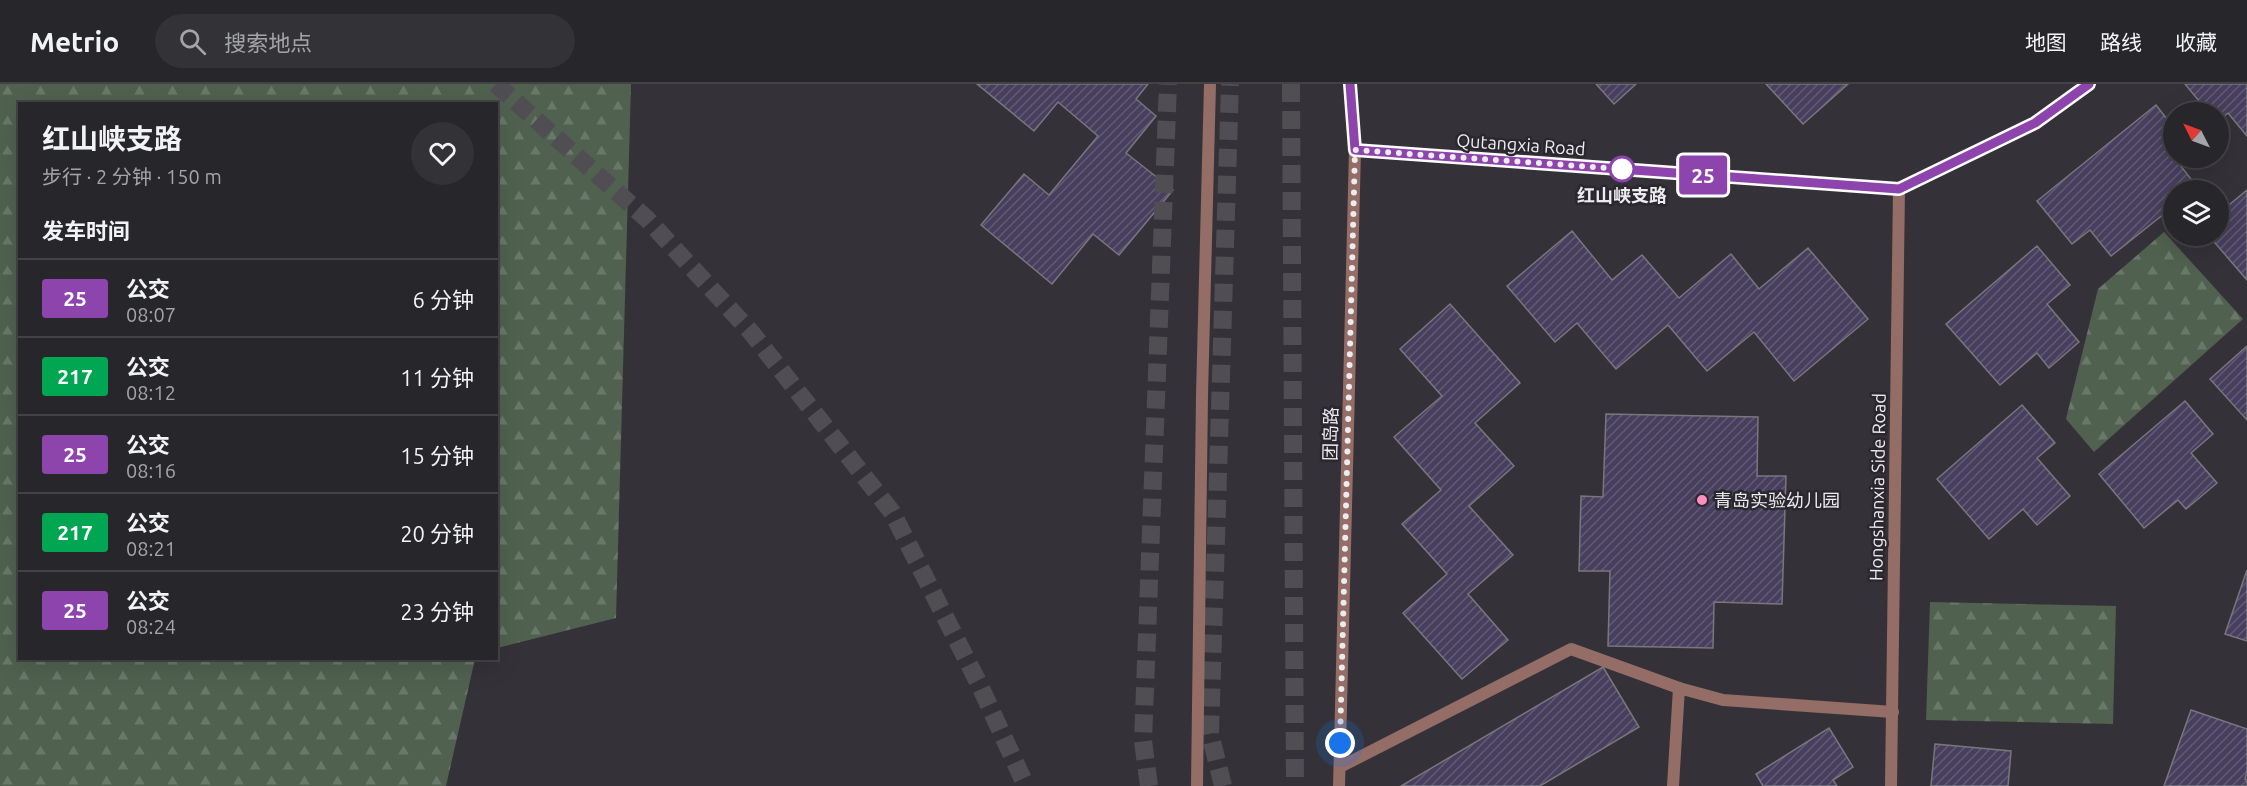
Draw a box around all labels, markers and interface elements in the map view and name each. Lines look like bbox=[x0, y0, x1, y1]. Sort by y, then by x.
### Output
search box bbox=[155, 14, 575, 68]
icon: search bbox=[176, 25, 209, 58]
text: Metrio bbox=[30, 26, 119, 57]
text: 搜索地点 bbox=[224, 30, 312, 55]
text: 地图 bbox=[2025, 30, 2067, 54]
text: 路线 bbox=[2100, 30, 2142, 54]
text: 收藏 bbox=[2175, 30, 2217, 54]
north arrow bbox=[2163, 102, 2229, 168]
map controls bbox=[2163, 102, 2229, 246]
button: heart bbox=[411, 122, 474, 185]
text: 红山峡支路 bbox=[42, 123, 182, 154]
street label: Qutangxia Road bbox=[1456, 130, 1586, 159]
marker: 红山峡支路 bbox=[1609, 156, 1635, 182]
line badge: 25 bbox=[1676, 156, 1730, 194]
text: 25 bbox=[1691, 163, 1715, 187]
text: 步行 · 2 分钟 · 150 m bbox=[42, 165, 222, 188]
button: layers bbox=[2163, 180, 2229, 246]
place label: 红山峡支路 bbox=[1577, 185, 1667, 205]
text: 发车时间 bbox=[42, 218, 130, 243]
text: 公交 bbox=[126, 276, 170, 301]
text: 25 bbox=[63, 286, 87, 310]
text: 6 分钟 bbox=[413, 287, 474, 312]
text: 08:07 bbox=[126, 303, 176, 326]
text: 公交 bbox=[126, 354, 170, 379]
text: 217 bbox=[57, 364, 93, 388]
text: 11 分钟 bbox=[400, 365, 474, 390]
text: 08:12 bbox=[126, 381, 176, 404]
street label: Hongshanxia Side Road bbox=[1865, 393, 1889, 581]
street label: 团岛路 bbox=[1320, 407, 1340, 461]
text: 公交 bbox=[126, 432, 170, 457]
text: 25 bbox=[63, 442, 87, 466]
text: 15 分钟 bbox=[400, 443, 474, 468]
text: 08:16 bbox=[126, 459, 176, 482]
place label: 青岛实验幼儿园 bbox=[1714, 490, 1840, 510]
marker: 青岛实验幼儿园 bbox=[1695, 493, 1709, 507]
text: 公交 bbox=[126, 510, 170, 535]
text: 217 bbox=[57, 520, 93, 544]
text: 20 分钟 bbox=[400, 521, 474, 546]
text: 08:21 bbox=[126, 537, 176, 560]
text: 公交 bbox=[126, 588, 170, 613]
text: 25 bbox=[63, 598, 87, 622]
text: 23 分钟 bbox=[400, 599, 474, 624]
text: 08:24 bbox=[126, 615, 176, 638]
your location bbox=[1325, 728, 1355, 758]

